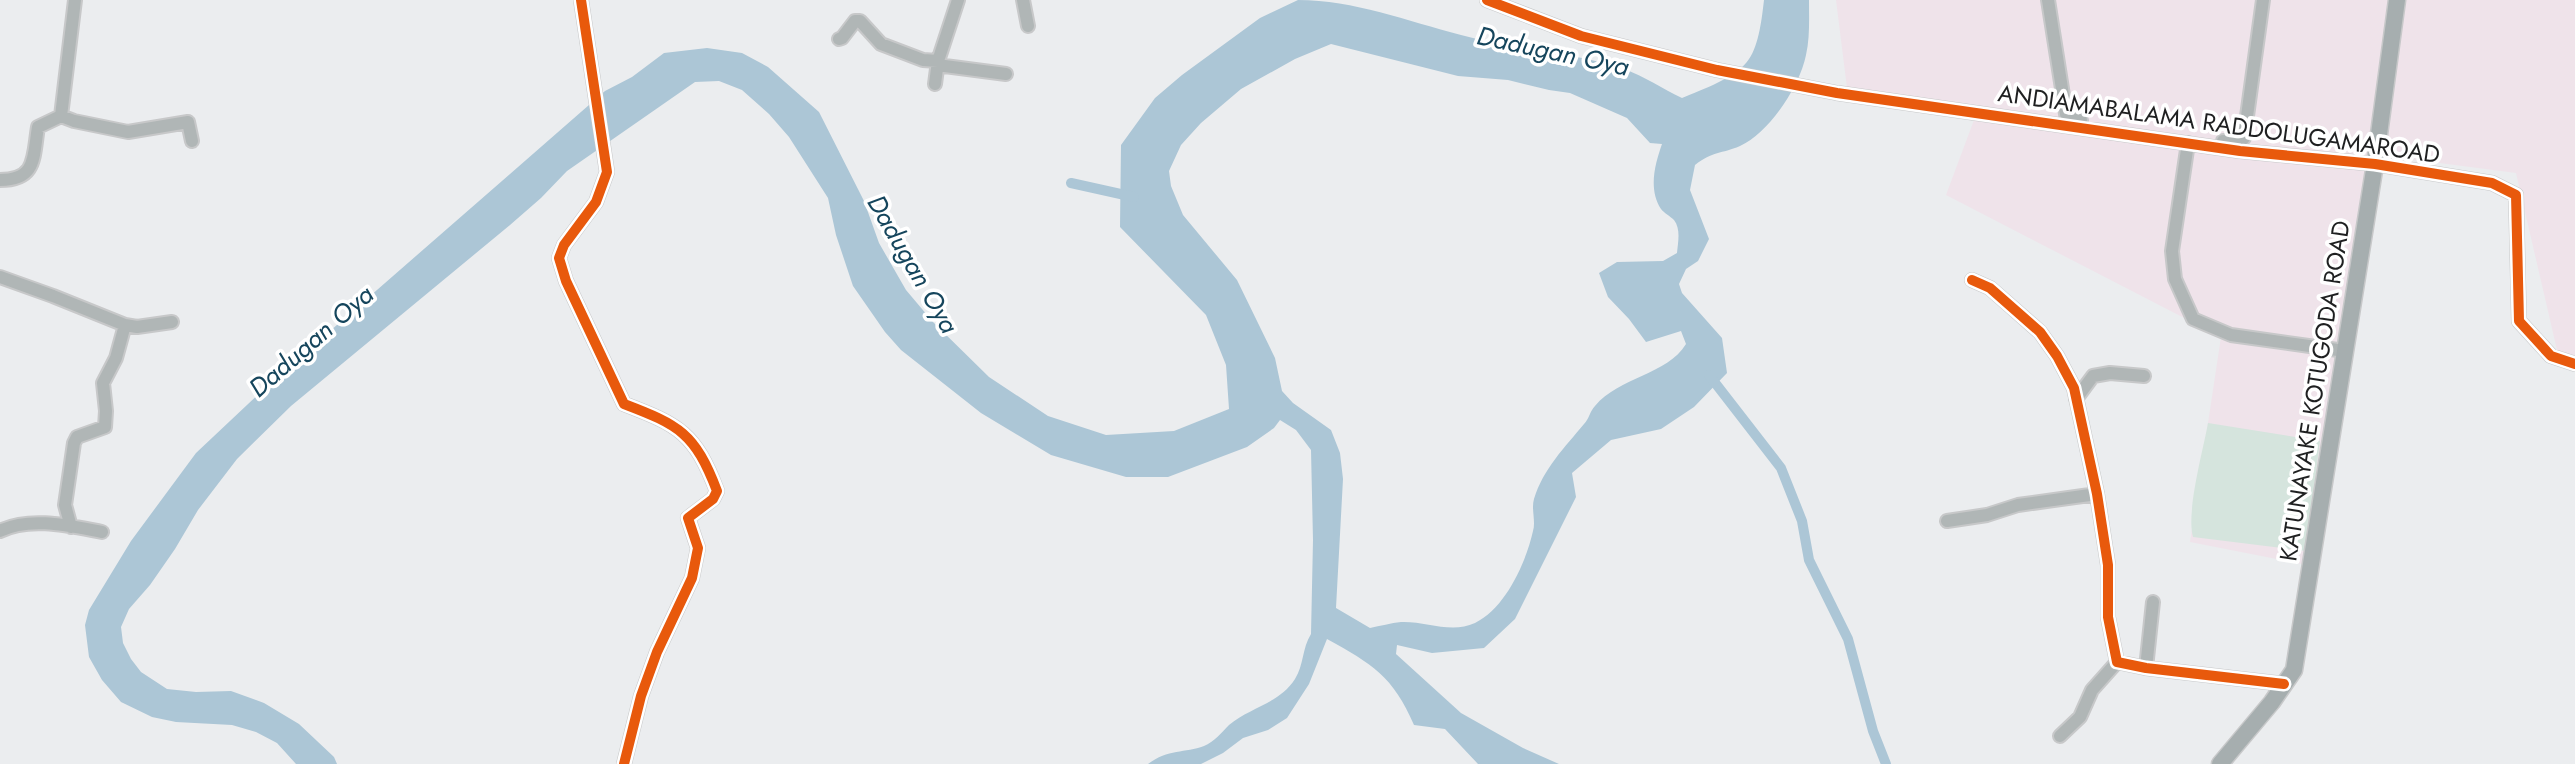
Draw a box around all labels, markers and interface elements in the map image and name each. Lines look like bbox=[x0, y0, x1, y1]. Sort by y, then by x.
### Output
water label: Dadugan Oya bbox=[1473, 16, 1633, 86]
street label: ANDIAMABALAMA RADDOLUGAMAROAD bbox=[1996, 75, 2442, 172]
water label: Dadugan Oya bbox=[858, 187, 968, 341]
street label: KATUNAYAKE KOTUGODA ROAD bbox=[2270, 218, 2359, 564]
water label: Dadugan Oya bbox=[240, 275, 382, 406]

